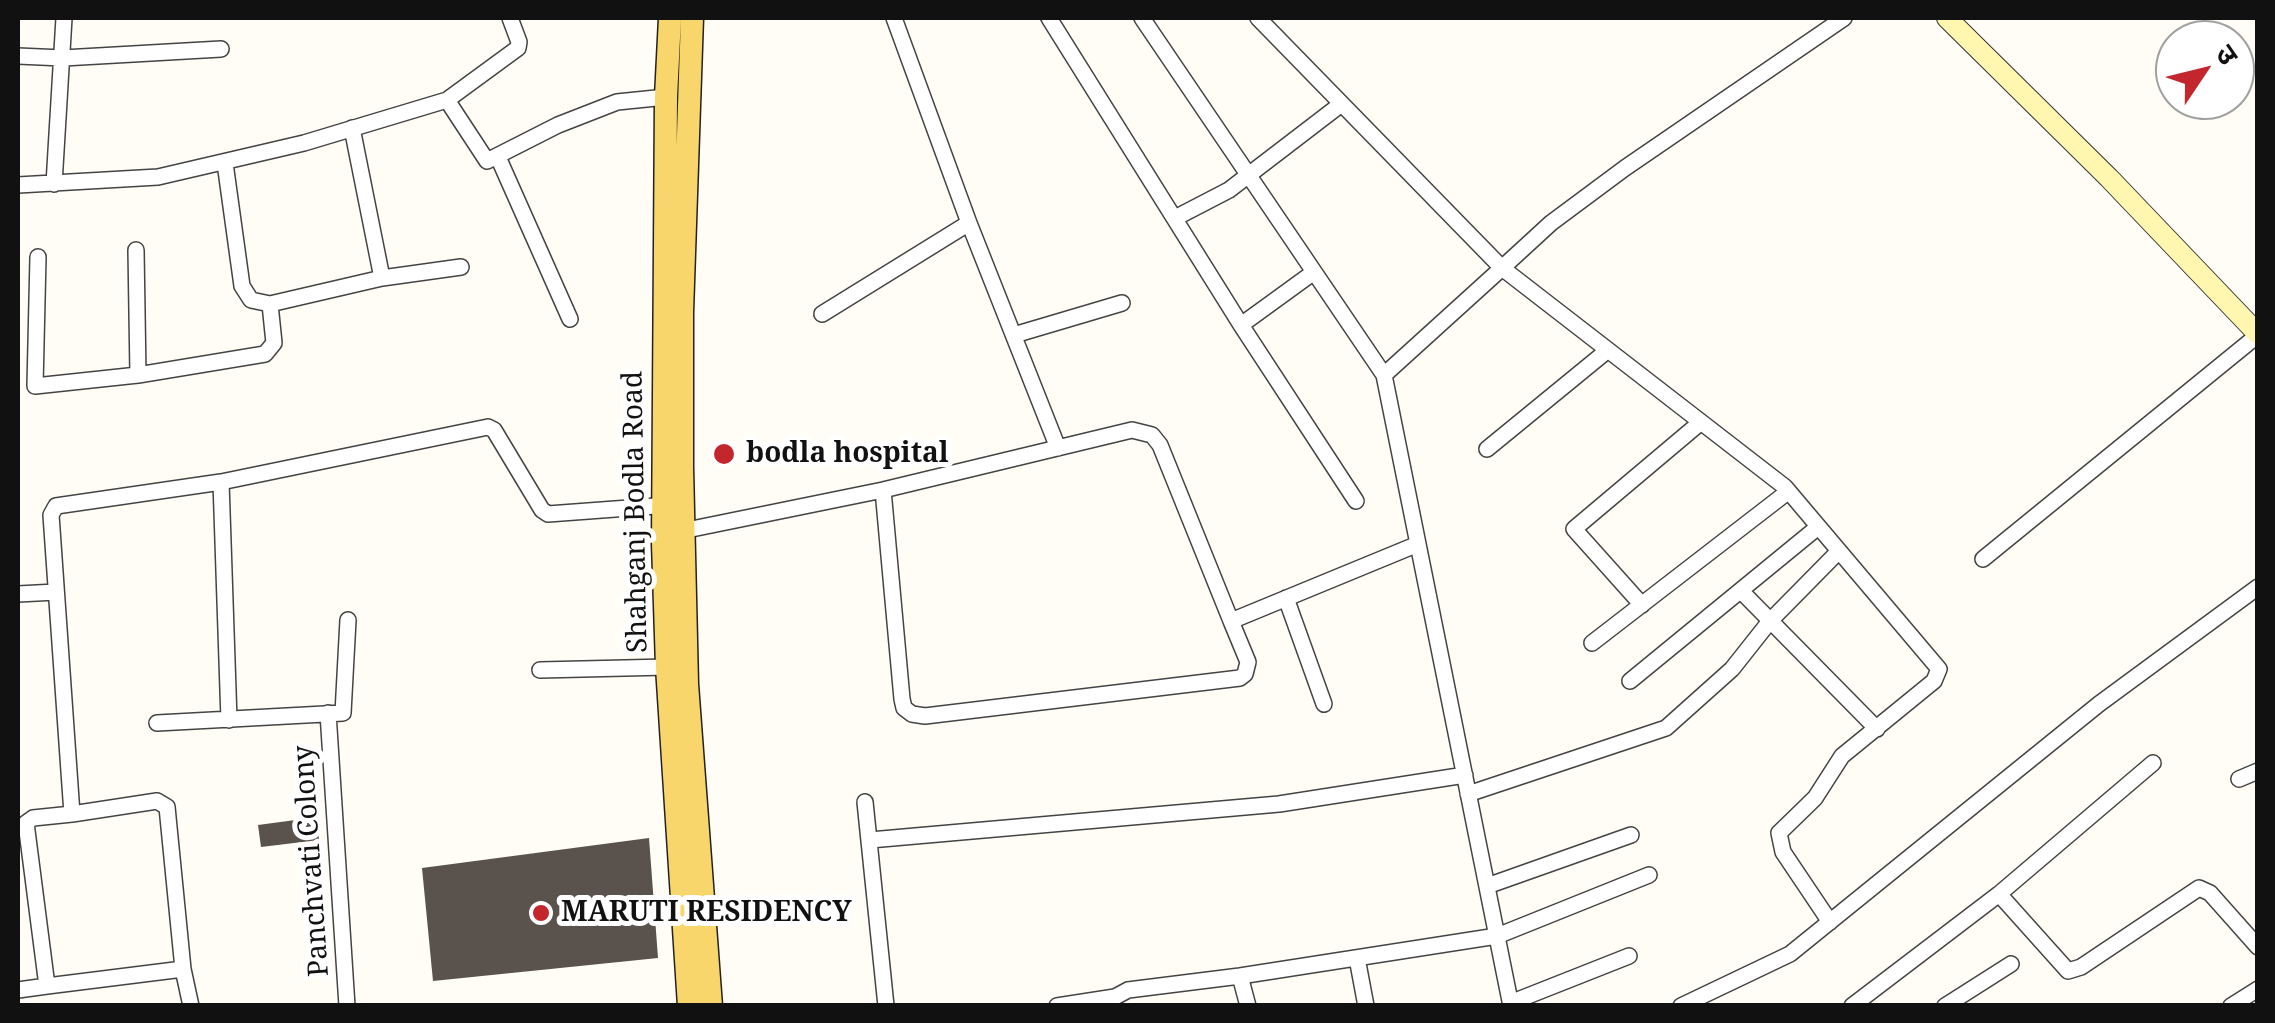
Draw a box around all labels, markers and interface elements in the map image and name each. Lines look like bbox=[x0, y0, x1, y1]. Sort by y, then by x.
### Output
north arrow bbox=[2155, 20, 2255, 120]
text: उ bbox=[2208, 36, 2248, 72]
street label: Shahganj Bodla Road bbox=[617, 371, 655, 653]
place label: bodla hospital bbox=[746, 437, 949, 471]
marker: bodla hospital bbox=[711, 441, 737, 467]
street label: Panchvati Colony bbox=[287, 744, 337, 978]
place label: MARUTI RESIDENCY bbox=[561, 896, 852, 930]
marker: MARUTI RESIDENCY bbox=[530, 902, 552, 924]

